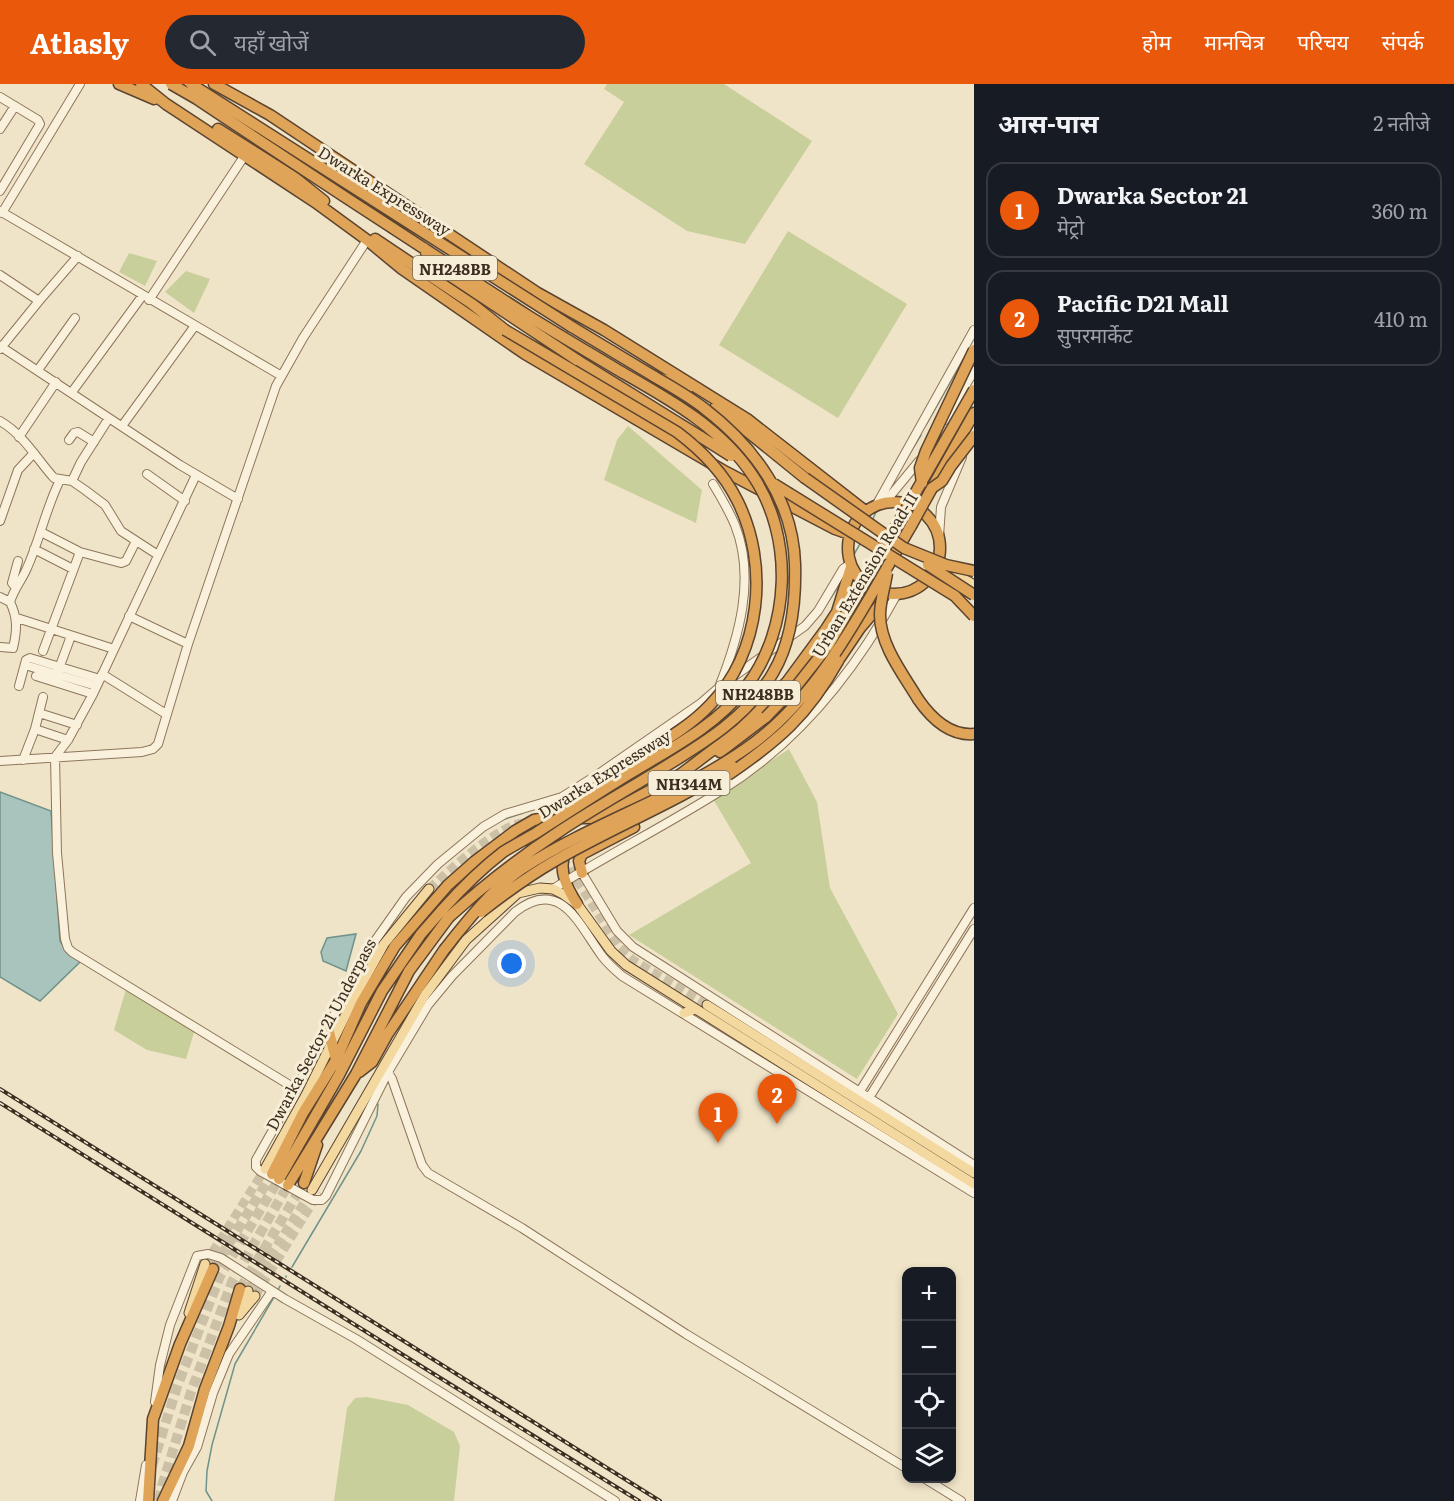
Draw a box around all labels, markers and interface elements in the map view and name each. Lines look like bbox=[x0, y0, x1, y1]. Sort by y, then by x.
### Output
search box bbox=[165, 15, 585, 69]
text: Atlasly bbox=[30, 21, 129, 63]
text: यहाँ खोजें bbox=[234, 25, 309, 58]
text: होम bbox=[1142, 25, 1171, 56]
text: मानचित्र bbox=[1204, 25, 1264, 56]
text: परिचय bbox=[1297, 25, 1349, 56]
text: संपर्क bbox=[1382, 25, 1424, 56]
icon: search bbox=[186, 26, 219, 59]
text: आस-पास bbox=[998, 102, 1099, 141]
text: 2 नतीजे bbox=[1373, 107, 1430, 137]
street label: Dwarka Expressway bbox=[314, 139, 457, 241]
text: Dwarka Sector 21 bbox=[1057, 178, 1248, 211]
text: 1 bbox=[1015, 195, 1024, 225]
text: 360 m bbox=[1371, 195, 1428, 225]
text: मेट्रो bbox=[1057, 211, 1084, 241]
road number: NH248BB bbox=[413, 256, 497, 280]
text: Pacific D21 Mall bbox=[1057, 286, 1229, 319]
text: 2 bbox=[1014, 303, 1025, 333]
text: 410 m bbox=[1374, 303, 1428, 333]
text: सुपरमार्केट bbox=[1057, 319, 1133, 349]
street label: Urban Extension Road-II bbox=[805, 487, 923, 661]
road number: NH248BB bbox=[716, 681, 800, 705]
street label: Dwarka Expressway bbox=[533, 722, 676, 824]
road number: NH344M bbox=[648, 771, 730, 795]
street label: Dwarka Sector 21 Underpass bbox=[259, 934, 381, 1134]
your location bbox=[497, 949, 526, 978]
pin: 2 bbox=[758, 1074, 796, 1124]
pin: 1 bbox=[698, 1094, 738, 1143]
map controls bbox=[902, 1267, 956, 1483]
button: + bbox=[902, 1267, 956, 1321]
button: − bbox=[902, 1321, 956, 1375]
button: locate bbox=[902, 1375, 956, 1429]
button: layers bbox=[902, 1429, 956, 1483]

